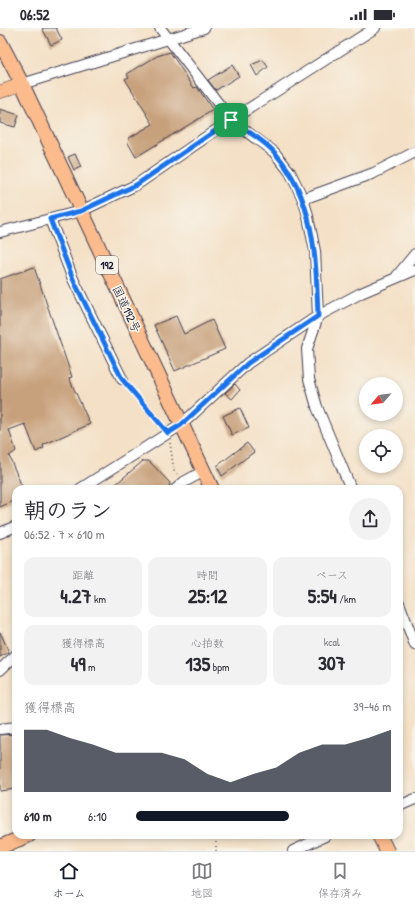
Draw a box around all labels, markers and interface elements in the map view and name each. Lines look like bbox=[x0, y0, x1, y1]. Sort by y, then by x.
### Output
text: 06:52 bbox=[20, 4, 50, 25]
pin bbox=[214, 103, 248, 137]
icon: arrive bbox=[220, 109, 242, 131]
road number: 192 bbox=[96, 256, 118, 274]
street label: 国道192号 bbox=[109, 283, 145, 335]
north arrow bbox=[359, 377, 403, 421]
map controls bbox=[359, 377, 403, 473]
button: locate bbox=[359, 429, 403, 473]
text: 朝のラン bbox=[24, 495, 112, 525]
button: share bbox=[349, 498, 391, 540]
text: 06:52 · 7 × 610 m bbox=[24, 525, 105, 543]
text: 距離 bbox=[72, 568, 94, 582]
text: 時間 bbox=[196, 568, 218, 582]
text: ペース bbox=[316, 568, 348, 582]
text: 4.27 bbox=[60, 582, 91, 609]
text: 25:12 bbox=[188, 582, 227, 609]
text: 5:54 bbox=[308, 582, 337, 609]
text: km bbox=[91, 592, 106, 606]
text: /km bbox=[337, 592, 356, 606]
text: kcal bbox=[324, 635, 340, 649]
text: 獲得標高 bbox=[61, 636, 105, 650]
text: 心拍数 bbox=[191, 636, 224, 650]
text: 307 bbox=[318, 649, 346, 676]
text: 49 bbox=[71, 650, 86, 677]
text: 135 bbox=[186, 650, 210, 677]
text: m bbox=[86, 660, 96, 674]
text: bpm bbox=[210, 660, 229, 674]
text: 39–46 m bbox=[353, 697, 391, 715]
text: 獲得標高 bbox=[24, 698, 76, 716]
text: 610 m bbox=[24, 807, 52, 825]
text: 6:10 bbox=[88, 807, 107, 825]
tab: ホーム bbox=[53, 860, 85, 900]
tab: 地図 bbox=[191, 860, 213, 900]
tab: 保存済み bbox=[318, 860, 362, 900]

